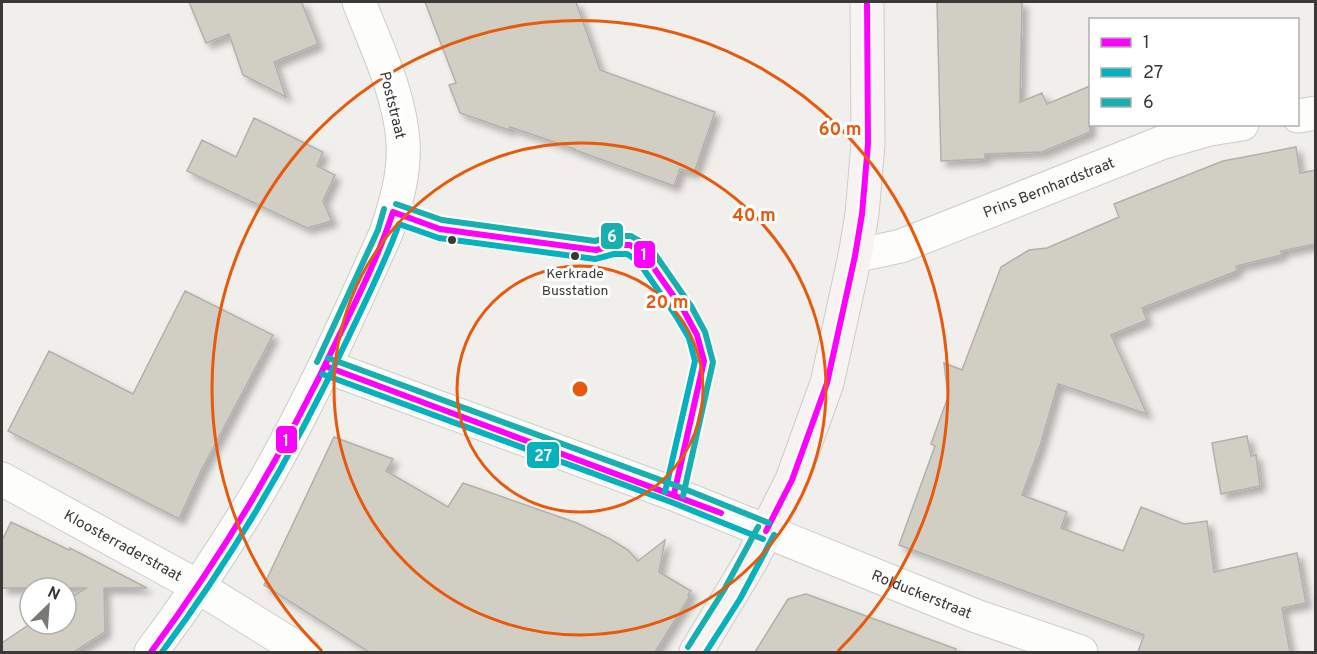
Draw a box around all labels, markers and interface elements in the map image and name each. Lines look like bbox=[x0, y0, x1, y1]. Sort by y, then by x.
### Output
legend bbox=[1089, 18, 1299, 126]
text: 1 bbox=[1143, 32, 1150, 55]
text: 27 bbox=[1143, 62, 1163, 85]
street label: Poststraat bbox=[374, 70, 409, 141]
text: 6 bbox=[1143, 92, 1154, 115]
text: 60 m bbox=[818, 119, 862, 142]
street label: Prins Bernhardstraat bbox=[981, 154, 1118, 223]
text: 40 m bbox=[732, 205, 776, 228]
line badge: 6 bbox=[600, 222, 624, 250]
text: 6 bbox=[607, 228, 617, 248]
unlabelled marker bbox=[446, 234, 458, 246]
line badge: 1 bbox=[633, 240, 656, 269]
text: 1 bbox=[641, 246, 647, 266]
marker: Kerkrade Busstation bbox=[569, 250, 581, 262]
place label: Kerkrade Busstation bbox=[542, 266, 608, 300]
text: 20 m bbox=[645, 292, 689, 315]
centre of rings bbox=[570, 379, 590, 399]
line badge: 1 bbox=[275, 425, 298, 454]
text: 1 bbox=[283, 432, 289, 452]
line badge: 27 bbox=[526, 441, 560, 469]
text: 27 bbox=[534, 447, 552, 467]
street label: Kloosterraderstraat bbox=[60, 507, 185, 587]
street label: Rolduckerstraat bbox=[868, 567, 974, 624]
north arrow bbox=[18, 576, 78, 636]
text: N bbox=[44, 583, 63, 606]

